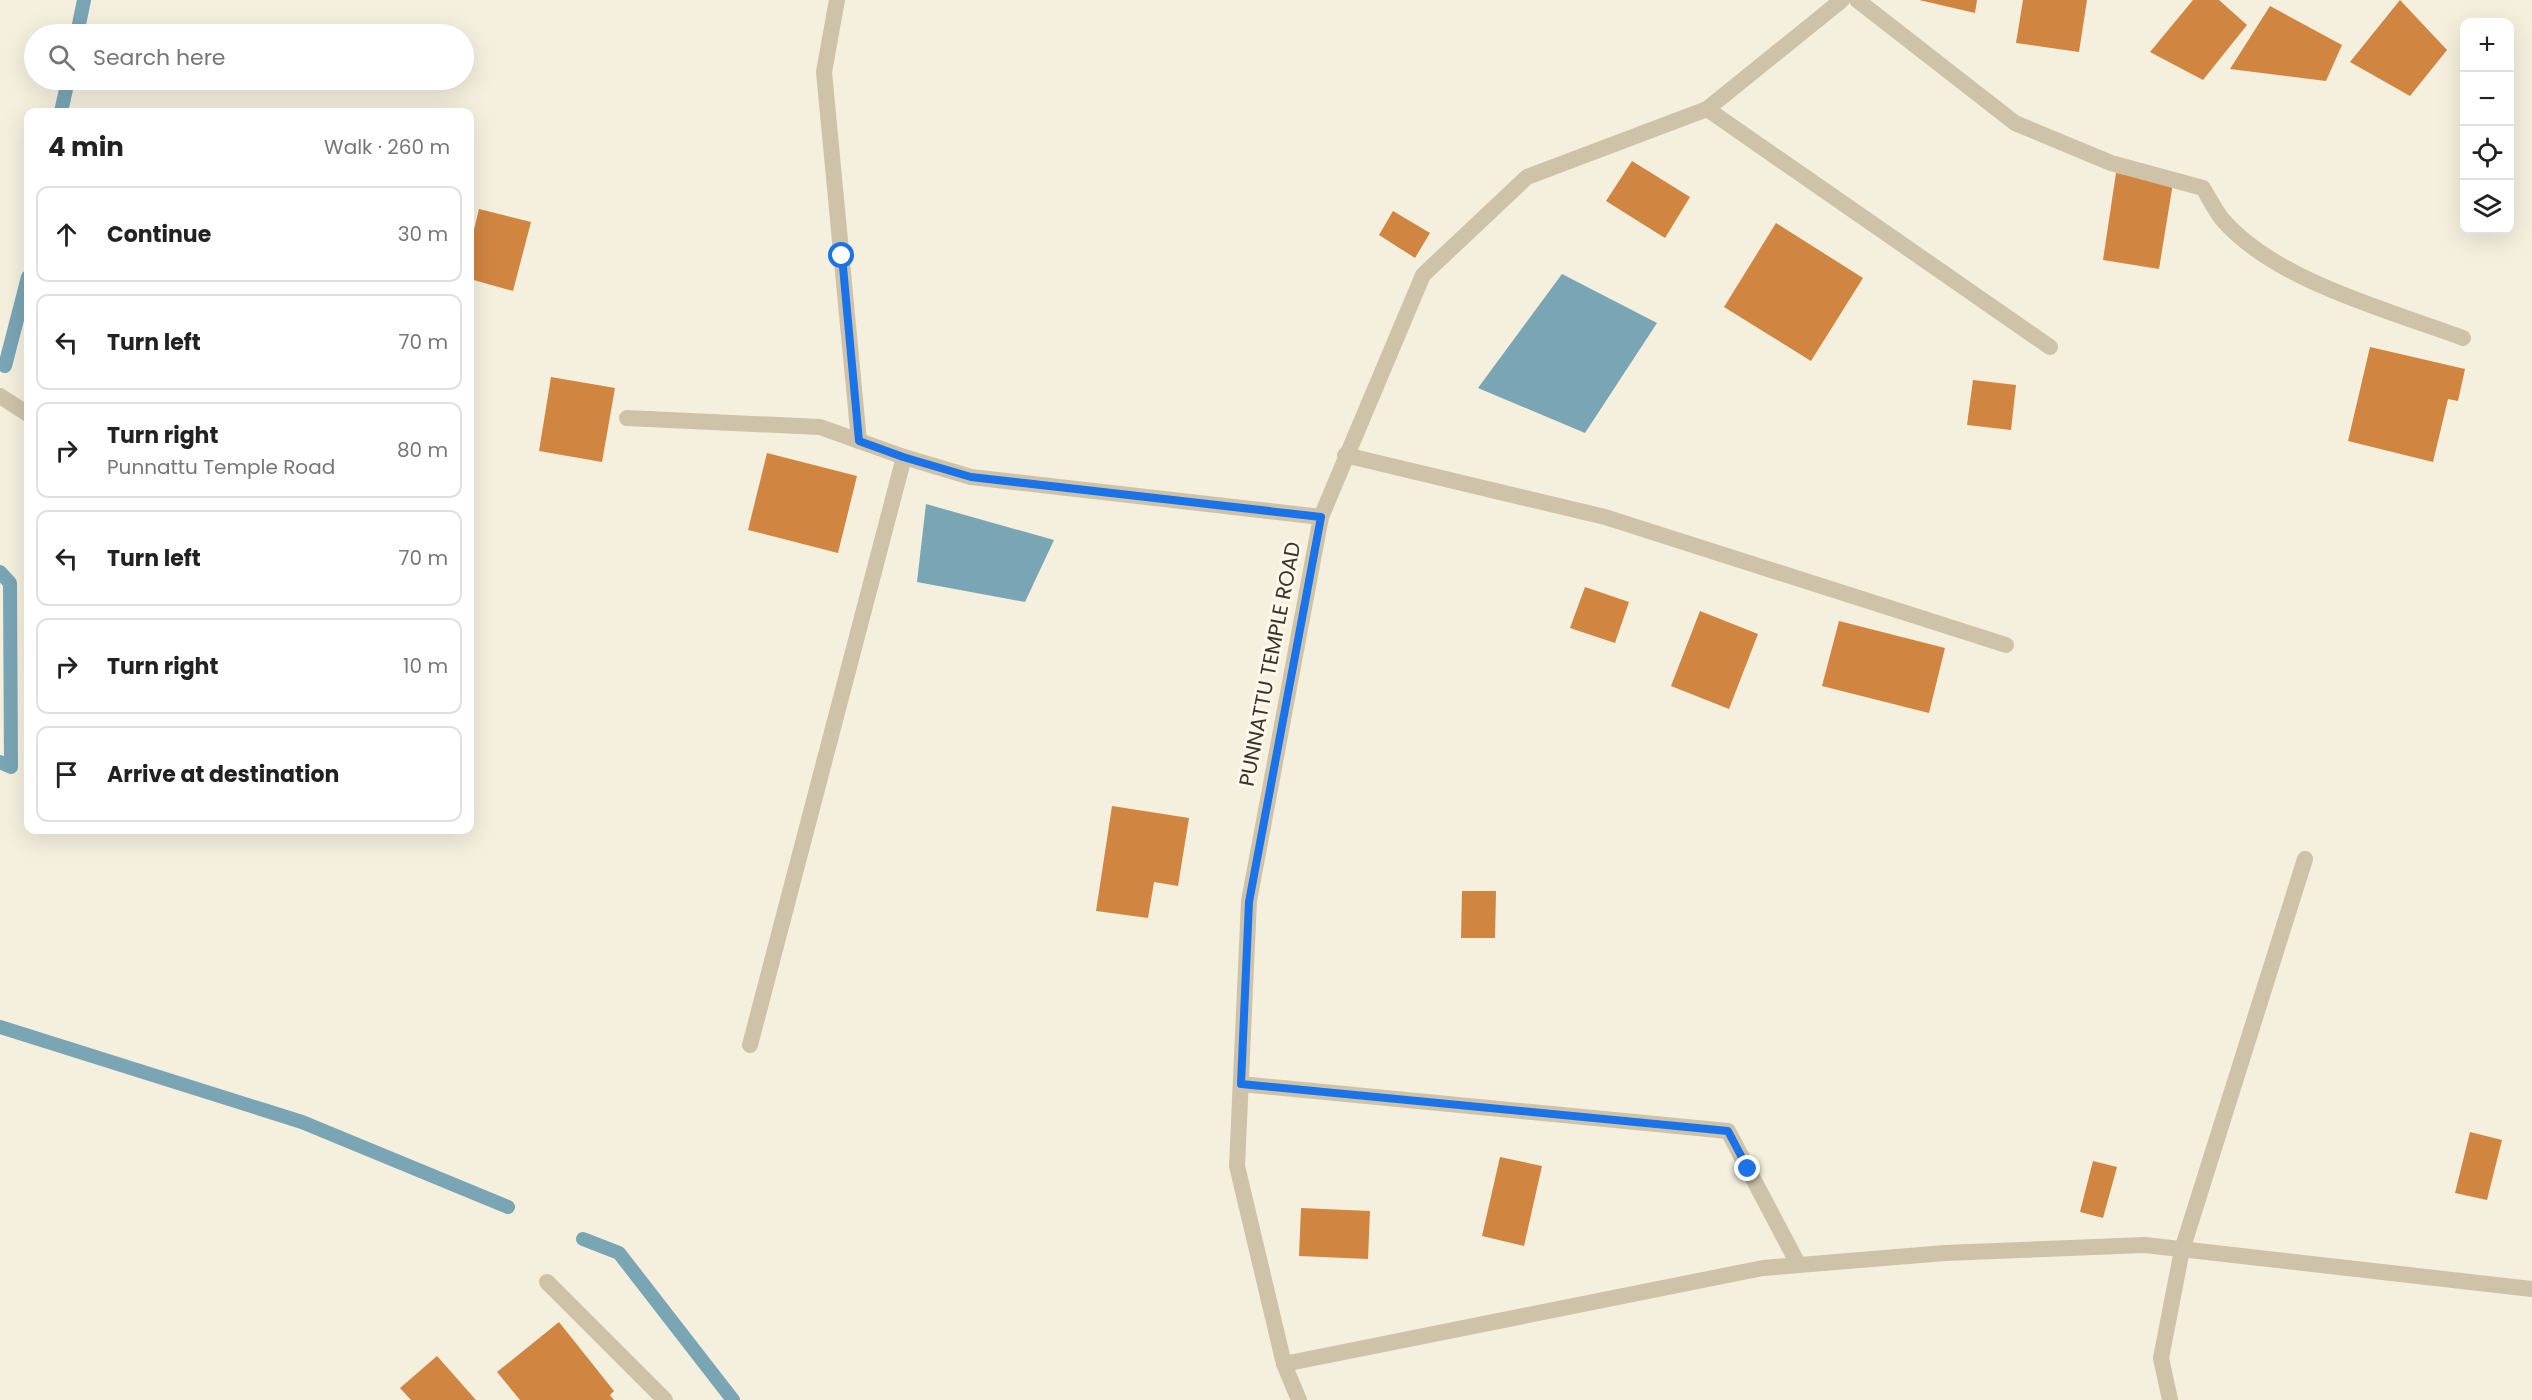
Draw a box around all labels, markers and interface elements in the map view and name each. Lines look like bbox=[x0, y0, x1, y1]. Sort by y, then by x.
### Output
map controls bbox=[2460, 18, 2514, 234]
button: + bbox=[2460, 18, 2514, 72]
search box bbox=[24, 24, 474, 90]
icon: search bbox=[45, 41, 78, 74]
text: Search here bbox=[93, 42, 226, 73]
button: − bbox=[2460, 72, 2514, 126]
button: locate bbox=[2460, 126, 2514, 180]
text: 4 min bbox=[48, 129, 124, 165]
text: Walk · 260 m bbox=[324, 133, 450, 161]
button: layers bbox=[2460, 180, 2514, 234]
icon: ahead bbox=[50, 218, 83, 251]
text: Continue bbox=[107, 219, 211, 250]
text: 30 m bbox=[398, 220, 448, 248]
route start bbox=[828, 242, 854, 268]
icon: left bbox=[50, 326, 83, 359]
text: Turn left bbox=[107, 327, 201, 358]
text: 70 m bbox=[399, 328, 448, 356]
text: Turn right bbox=[107, 420, 218, 451]
icon: right bbox=[50, 434, 83, 467]
text: 80 m bbox=[397, 436, 448, 464]
text: Punnattu Temple Road bbox=[107, 453, 335, 481]
street label: PUNNATTU TEMPLE ROAD bbox=[1232, 539, 1307, 789]
icon: left bbox=[50, 542, 83, 575]
text: Turn left bbox=[107, 543, 201, 574]
text: 70 m bbox=[399, 544, 448, 572]
icon: right bbox=[50, 650, 83, 683]
text: Turn right bbox=[107, 651, 218, 682]
text: 10 m bbox=[403, 652, 448, 680]
icon: arrive bbox=[50, 758, 83, 791]
text: Arrive at destination bbox=[107, 759, 339, 790]
route end bbox=[1734, 1155, 1760, 1181]

